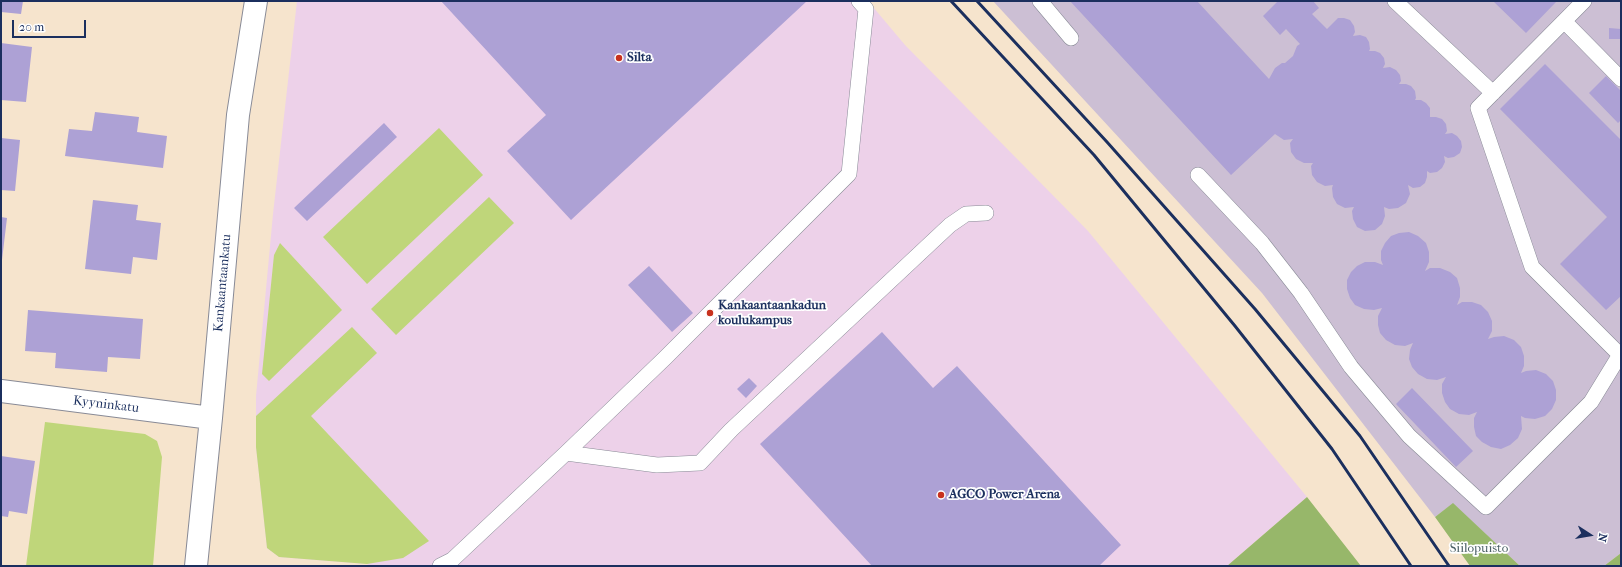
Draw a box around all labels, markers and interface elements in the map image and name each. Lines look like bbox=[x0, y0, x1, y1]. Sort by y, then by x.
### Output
scale bar bbox=[14, 12, 88, 38]
text: 20 m bbox=[19, 20, 44, 34]
place label: Silta bbox=[627, 50, 652, 66]
marker: Silta bbox=[614, 53, 624, 63]
street label: Kankaantaankatu bbox=[211, 233, 235, 333]
place label: Kankaantaankadun koulukampus bbox=[718, 298, 826, 329]
marker: Kankaantaankadun koulukampus bbox=[705, 308, 715, 318]
street label: Kyyninkatu bbox=[72, 393, 140, 417]
place label: AGCO Power Arena bbox=[949, 487, 1060, 503]
marker: AGCO Power Arena bbox=[936, 490, 946, 500]
north arrow bbox=[1570, 515, 1610, 555]
text: N bbox=[1595, 532, 1609, 543]
park label: Siilopuisto bbox=[1450, 541, 1508, 557]

